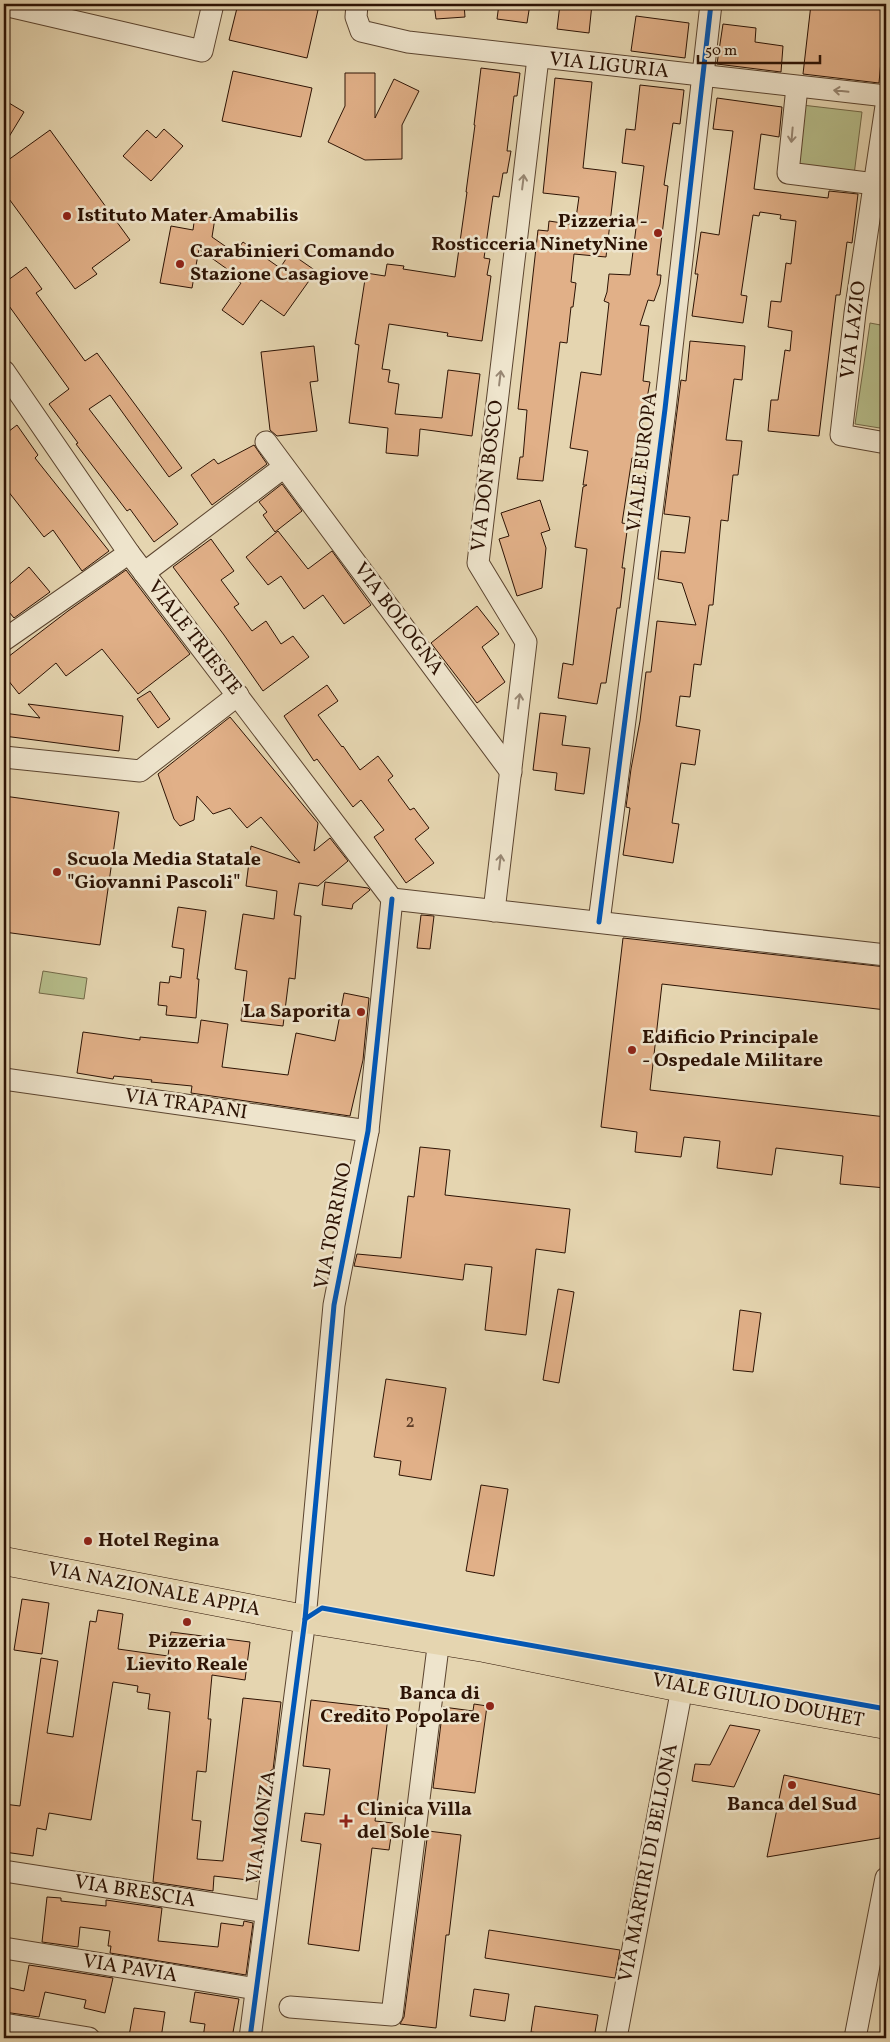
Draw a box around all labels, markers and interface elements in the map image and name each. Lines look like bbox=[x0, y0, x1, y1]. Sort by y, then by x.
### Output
scale bar bbox=[698, 32, 820, 64]
text: 50 m bbox=[705, 41, 737, 62]
street label: VIA LIGURIA bbox=[548, 46, 670, 86]
one-way arrow bbox=[834, 87, 850, 96]
one-way arrow bbox=[787, 127, 796, 143]
one-way arrow bbox=[518, 175, 528, 191]
place label: Istituto Mater Amabilis bbox=[77, 202, 298, 230]
place label: Pizzeria - Rosticceria NinetyNine bbox=[431, 208, 648, 259]
marker: Istituto Mater Amabilis bbox=[61, 210, 73, 222]
marker: Pizzeria - Rosticceria NinetyNine bbox=[652, 227, 664, 239]
place label: Carabinieri Comando Stazione Casagiove bbox=[190, 238, 395, 289]
marker: Carabinieri Comando Stazione Casagiove bbox=[174, 258, 186, 270]
street label: VIA LAZIO bbox=[834, 279, 874, 381]
one-way arrow bbox=[495, 371, 505, 387]
street label: VIALE EUROPA bbox=[621, 391, 665, 533]
street label: VIA DON BOSCO bbox=[465, 399, 511, 553]
street label: VIA BOLOGNA bbox=[346, 557, 450, 681]
street label: VIALE TRIESTE bbox=[140, 575, 248, 701]
one-way arrow bbox=[514, 693, 524, 709]
place label: Scuola Media Statale "Giovanni Pascoli" bbox=[67, 846, 261, 897]
one-way arrow bbox=[495, 855, 505, 871]
marker: Scuola Media Statale "Giovanni Pascoli" bbox=[51, 866, 63, 878]
place label: La Saporita bbox=[243, 998, 351, 1026]
marker: La Saporita bbox=[355, 1006, 367, 1018]
place label: Edificio Principale - Ospedale Militare bbox=[642, 1024, 823, 1075]
marker: Edificio Principale - Ospedale Militare bbox=[626, 1044, 638, 1056]
street label: VIA TRAPANI bbox=[123, 1083, 249, 1127]
street label: VIA TORRINO bbox=[308, 1160, 360, 1292]
house number: 2 bbox=[405, 1410, 415, 1435]
place label: Hotel Regina bbox=[98, 1527, 220, 1555]
marker: Hotel Regina bbox=[82, 1535, 94, 1547]
street label: VIA NAZIONALE APPIA bbox=[45, 1556, 263, 1624]
marker: Pizzeria Lievito Reale bbox=[181, 1616, 193, 1628]
place label: Pizzeria Lievito Reale bbox=[126, 1628, 248, 1679]
street label: VIALE GIULIO DOUHET bbox=[650, 1667, 867, 1735]
place label: Banca di Credito Popolare bbox=[320, 1680, 480, 1731]
marker: Banca di Credito Popolare bbox=[484, 1700, 496, 1712]
street label: VIA MARTIRI DI BELLONA bbox=[612, 1741, 686, 1985]
street label: VIA MONZA bbox=[240, 1769, 284, 1885]
marker: Banca del Sud bbox=[786, 1779, 798, 1791]
place label: Banca del Sud bbox=[727, 1791, 857, 1819]
place label: Clinica Villa del Sole bbox=[357, 1796, 472, 1847]
marker: Clinica Villa del Sole bbox=[339, 1814, 353, 1828]
street label: VIA BRESCIA bbox=[72, 1869, 198, 1915]
street label: VIA PAVIA bbox=[81, 1948, 179, 1990]

